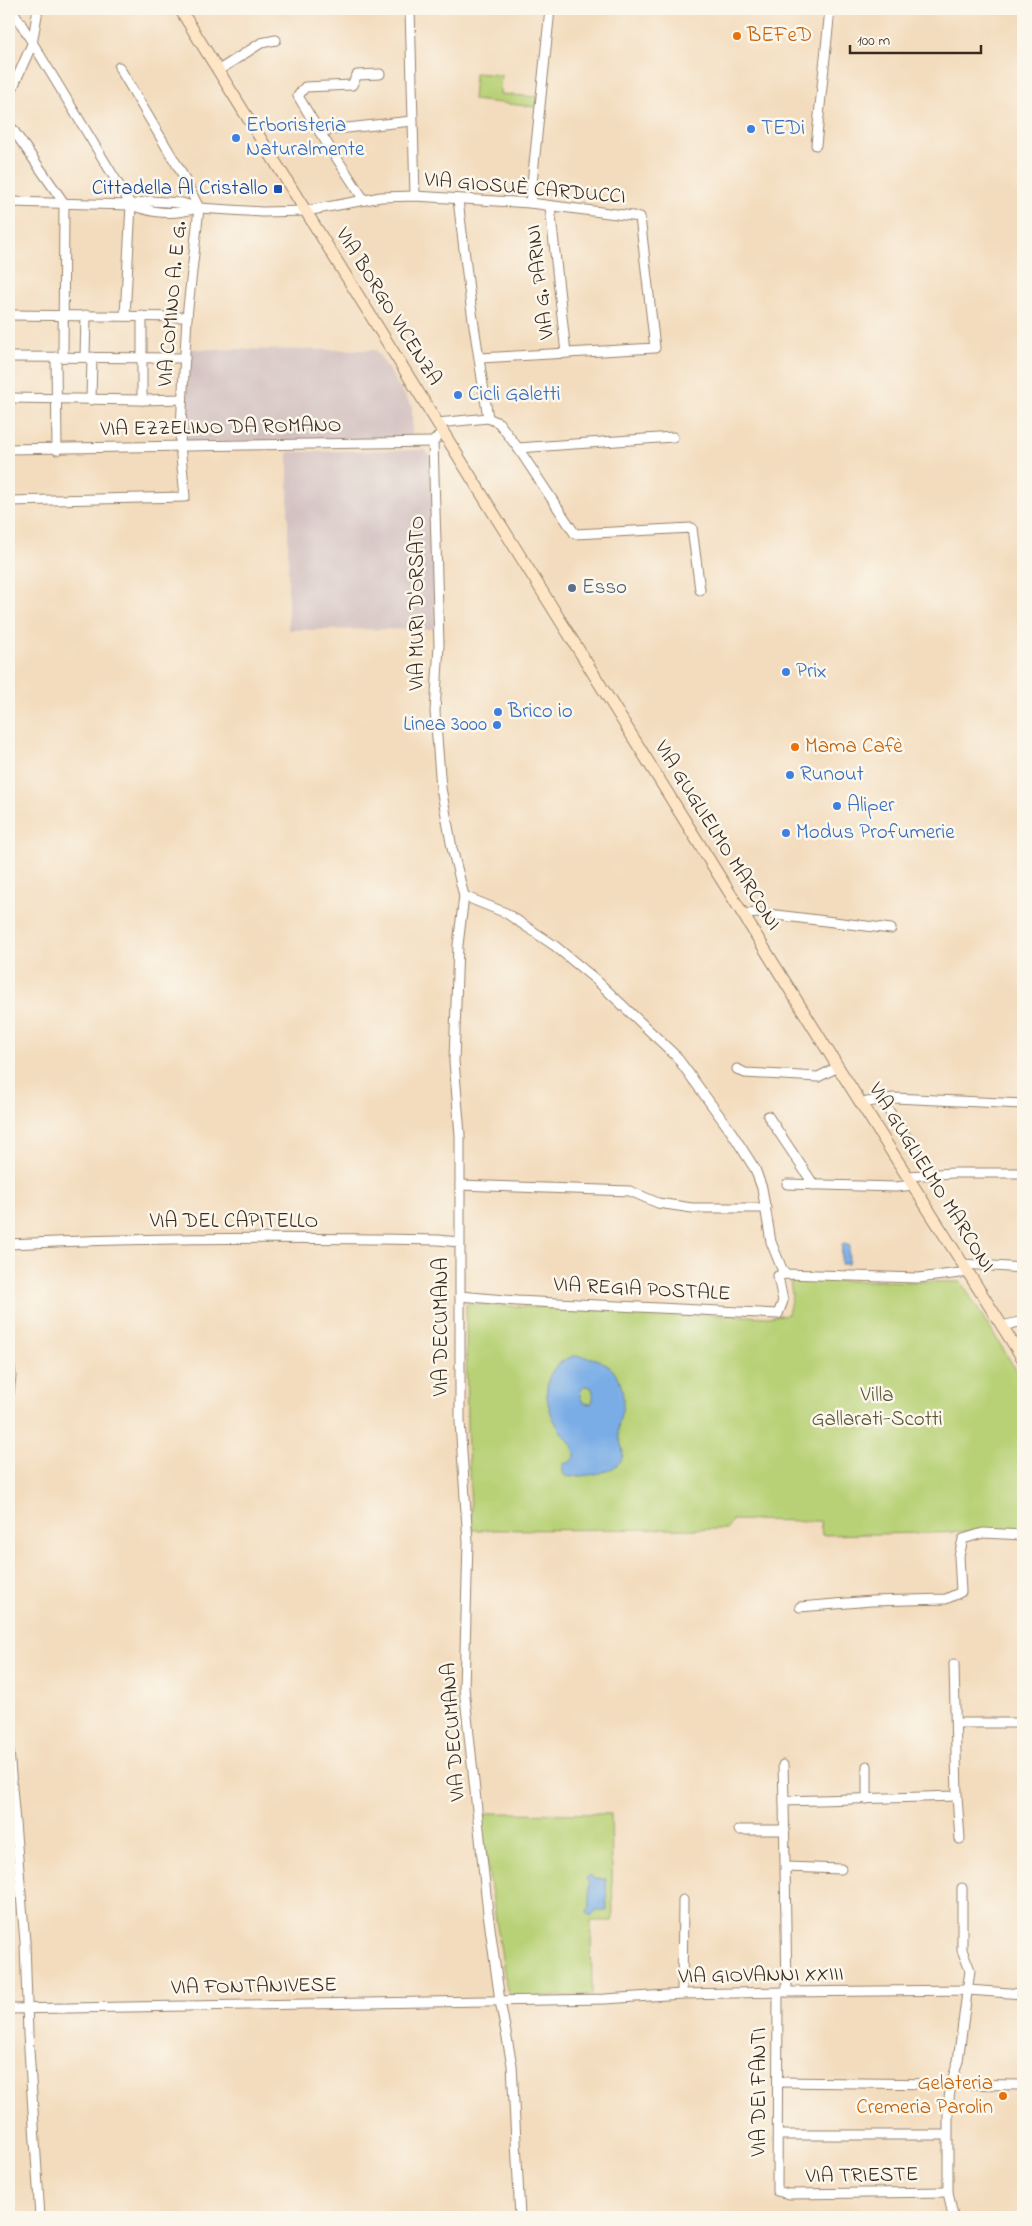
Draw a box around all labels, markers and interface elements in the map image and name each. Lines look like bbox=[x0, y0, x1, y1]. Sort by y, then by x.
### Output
place label: BEFeD bbox=[746, 21, 812, 51]
scale bar bbox=[850, 22, 981, 54]
marker: BEFeD bbox=[731, 30, 743, 42]
text: 100 m bbox=[857, 30, 890, 52]
place label: Erboristeria Naturalmente bbox=[246, 111, 365, 165]
place label: TEDi bbox=[761, 114, 805, 144]
marker: TEDi bbox=[745, 123, 757, 135]
marker: Erboristeria Naturalmente bbox=[230, 132, 242, 144]
street label: VIA GIOSUÈ CARDUCCI bbox=[422, 165, 627, 213]
place label: Cittadella Al Cristallo bbox=[92, 174, 268, 204]
marker: Cittadella Al Cristallo bbox=[272, 183, 284, 195]
street label: VIA COMINO A. E G. bbox=[151, 220, 195, 389]
street label: VIA BORGO VICENZA bbox=[327, 221, 449, 392]
street label: VIA G. PARINI bbox=[519, 223, 563, 342]
place label: Cicli Galetti bbox=[468, 380, 561, 410]
marker: Cicli Galetti bbox=[452, 389, 464, 401]
street label: VIA EZZELINO DA ROMANO bbox=[99, 411, 342, 445]
street label: VIA MURI D'ORSATO bbox=[403, 516, 433, 691]
place label: Esso bbox=[582, 573, 627, 603]
marker: Esso bbox=[566, 582, 578, 594]
place label: Prix bbox=[796, 657, 827, 687]
marker: Prix bbox=[780, 666, 792, 678]
place label: Brico io bbox=[507, 697, 573, 727]
marker: Brico io bbox=[492, 706, 504, 718]
place label: Linea 3000 bbox=[403, 710, 487, 740]
marker: Linea 3000 bbox=[491, 719, 503, 731]
place label: Mama Cafè bbox=[805, 732, 903, 762]
street label: VIA GUGLIELMO MARCONI bbox=[646, 734, 788, 937]
marker: Mama Cafè bbox=[789, 741, 801, 753]
place label: Runout bbox=[800, 760, 864, 790]
marker: Runout bbox=[784, 769, 796, 781]
place label: Aliper bbox=[847, 791, 895, 821]
marker: Aliper bbox=[831, 800, 843, 812]
place label: Modus Profumerie bbox=[796, 818, 955, 848]
marker: Modus Profumerie bbox=[780, 827, 792, 839]
street label: VIA GUGLIELMO MARCONI bbox=[860, 1076, 1002, 1279]
street label: VIA DEL CAPITELLO bbox=[149, 1207, 318, 1237]
street label: VIA DECUMANA bbox=[427, 1258, 457, 1397]
street label: VIA REGIA POSTALE bbox=[552, 1270, 731, 1310]
park label: Villa Gallarati-Scotti bbox=[811, 1381, 943, 1435]
street label: VIA DECUMANA bbox=[434, 1662, 474, 1803]
street label: VIA GIOVANNI XXIII bbox=[677, 1960, 844, 1992]
street label: VIA FONTANIVESE bbox=[170, 1971, 337, 2003]
street label: VIA DEI FANTI bbox=[745, 2027, 775, 2158]
place label: Gelateria Cremeria Parolin bbox=[856, 2069, 993, 2123]
marker: Gelateria Cremeria Parolin bbox=[997, 2090, 1009, 2102]
street label: VIA TRIESTE bbox=[804, 2160, 919, 2192]

